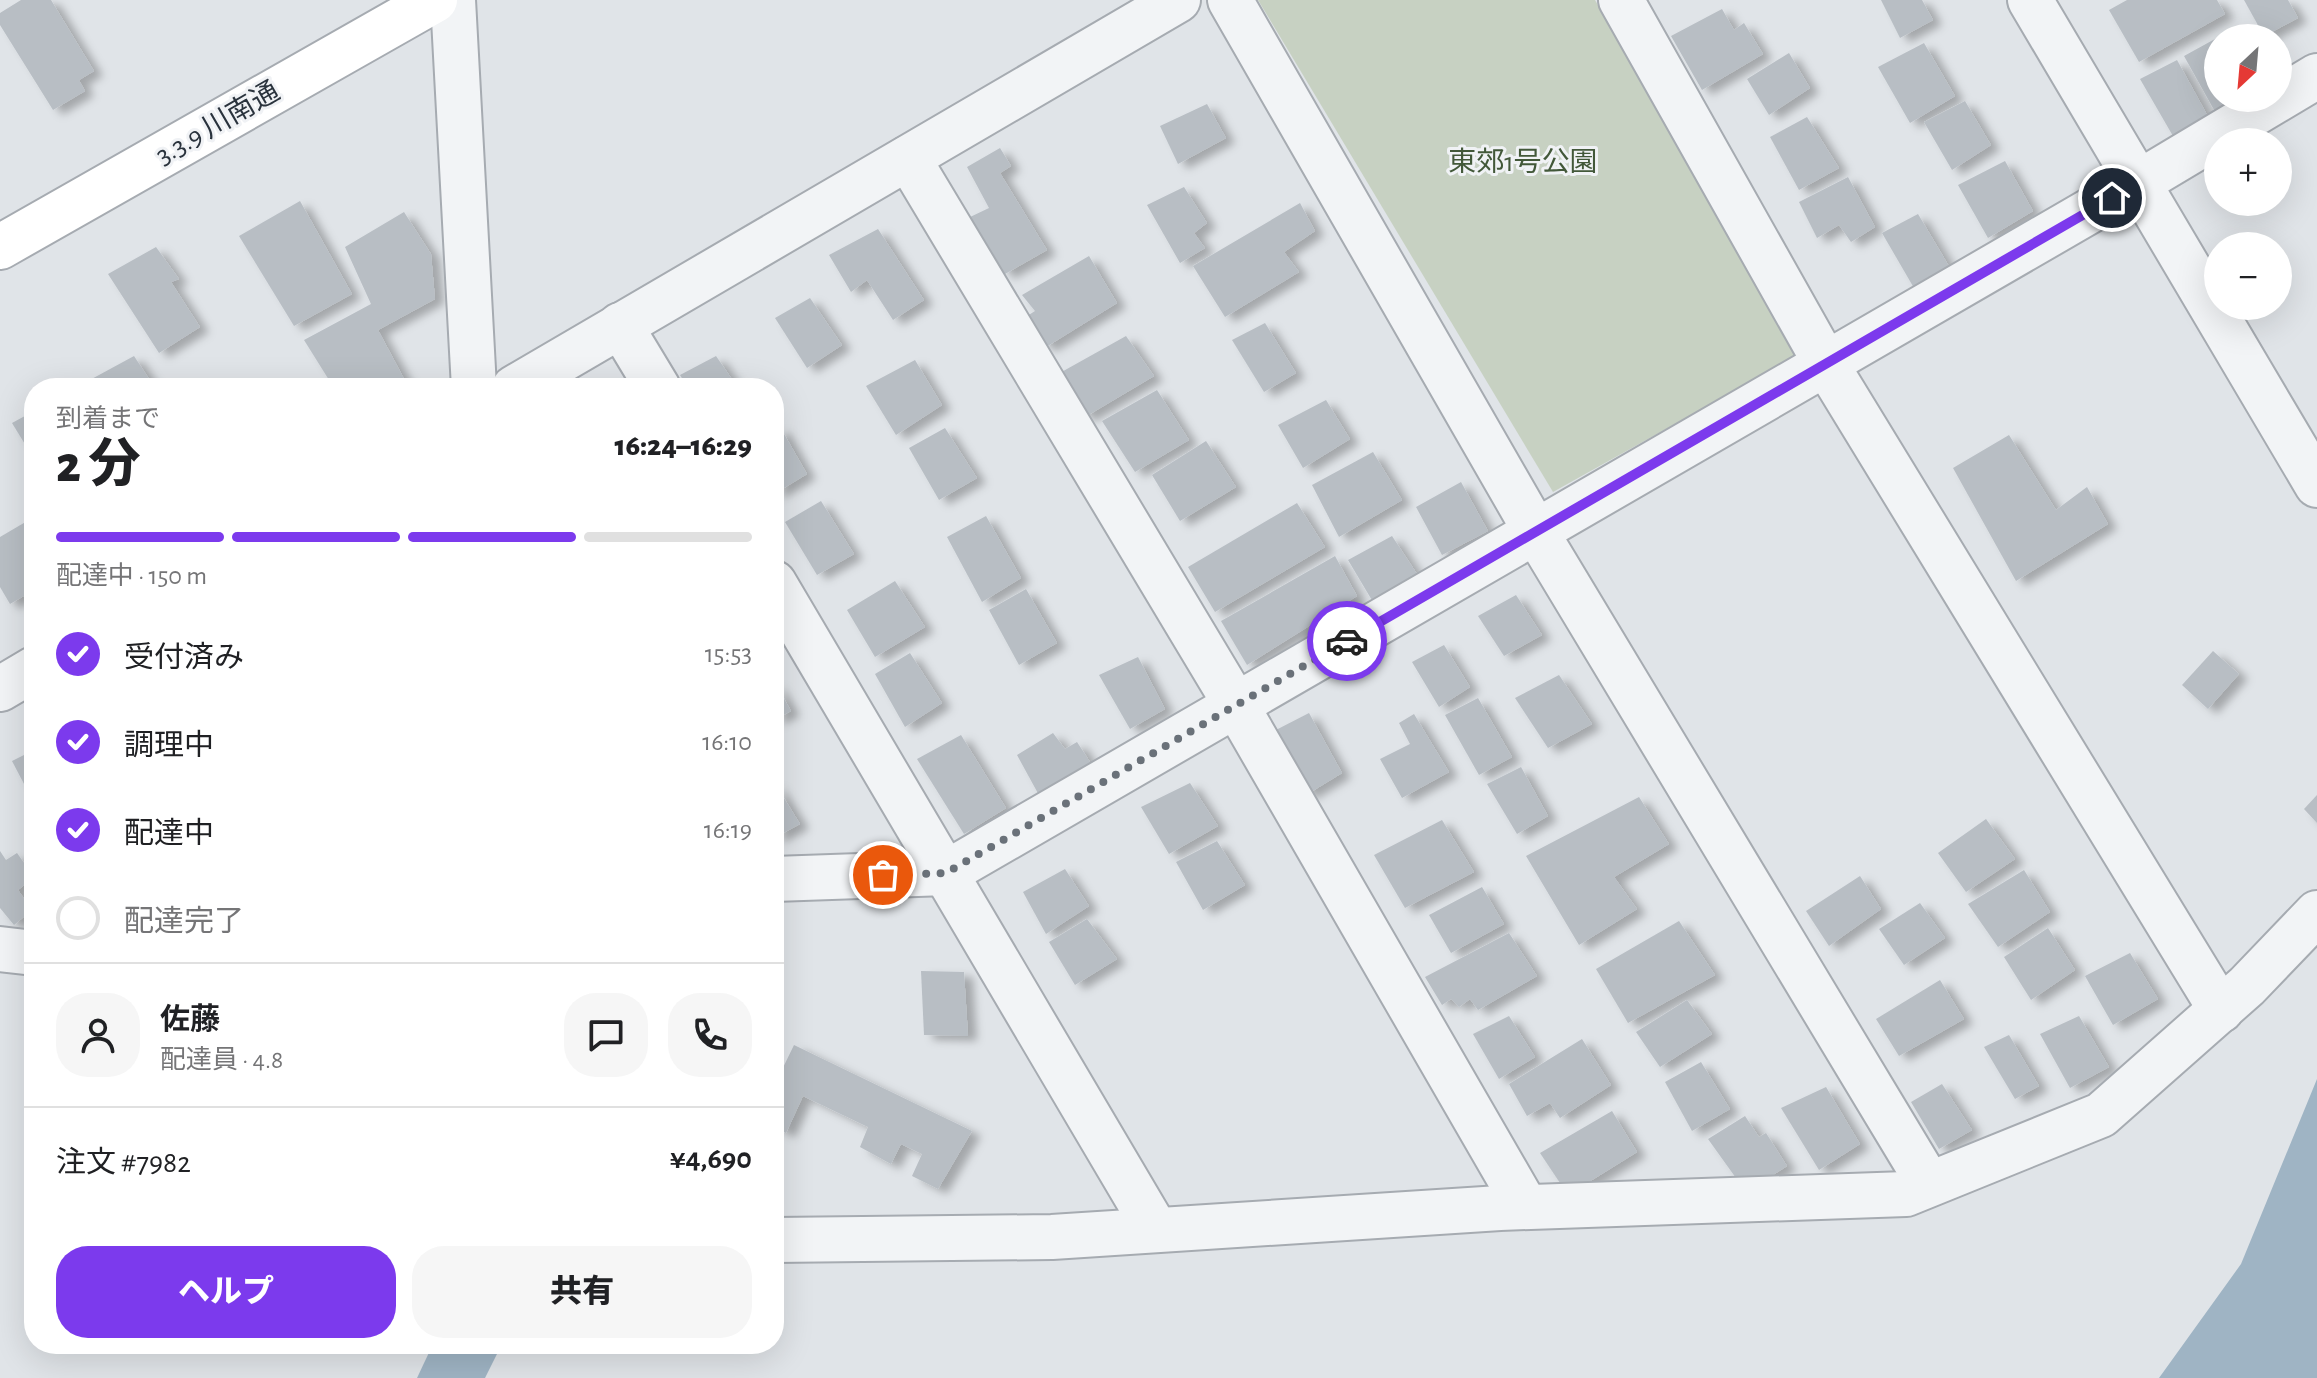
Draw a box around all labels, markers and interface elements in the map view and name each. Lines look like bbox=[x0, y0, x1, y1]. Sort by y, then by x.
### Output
north arrow bbox=[2204, 24, 2292, 112]
map controls bbox=[2204, 24, 2292, 320]
street label: 3.3.9 川南通 bbox=[150, 76, 285, 171]
button: + bbox=[2204, 128, 2292, 216]
park label: 東郊1号公園 bbox=[1448, 147, 1598, 177]
pin bbox=[2078, 164, 2146, 232]
icon: home bbox=[2090, 176, 2134, 220]
button: − bbox=[2204, 232, 2292, 320]
text: 到着まで bbox=[56, 406, 160, 432]
text: 16:24–16:29 bbox=[614, 431, 752, 461]
text: 2 分 bbox=[56, 439, 140, 491]
text: 配達中 · 150 m bbox=[56, 563, 207, 589]
courier bbox=[1307, 601, 1387, 681]
icon: car bbox=[1325, 619, 1369, 663]
icon: check bbox=[56, 632, 100, 676]
text: 15:53 bbox=[705, 641, 752, 667]
text: 受付済み bbox=[124, 643, 244, 673]
icon: check bbox=[56, 720, 100, 764]
text: 16:10 bbox=[702, 729, 752, 755]
text: 調理中 bbox=[124, 731, 214, 761]
icon: check bbox=[56, 808, 100, 852]
text: 16:19 bbox=[704, 817, 752, 843]
text: 配達中 bbox=[124, 819, 214, 849]
pin bbox=[849, 841, 917, 909]
icon: bag bbox=[861, 853, 905, 897]
text: 配達完了 bbox=[124, 907, 244, 937]
button: person bbox=[56, 993, 140, 1077]
button: chat bbox=[564, 993, 648, 1077]
button: phone bbox=[668, 993, 752, 1077]
text: 佐藤 bbox=[160, 1005, 220, 1035]
text: 配達員 · 4.8 bbox=[160, 1047, 283, 1073]
text: ¥4,690 bbox=[670, 1144, 752, 1174]
text: 注文 #7982 bbox=[56, 1148, 191, 1178]
button: ヘルプ bbox=[56, 1246, 396, 1338]
button: 共有 bbox=[412, 1246, 752, 1338]

